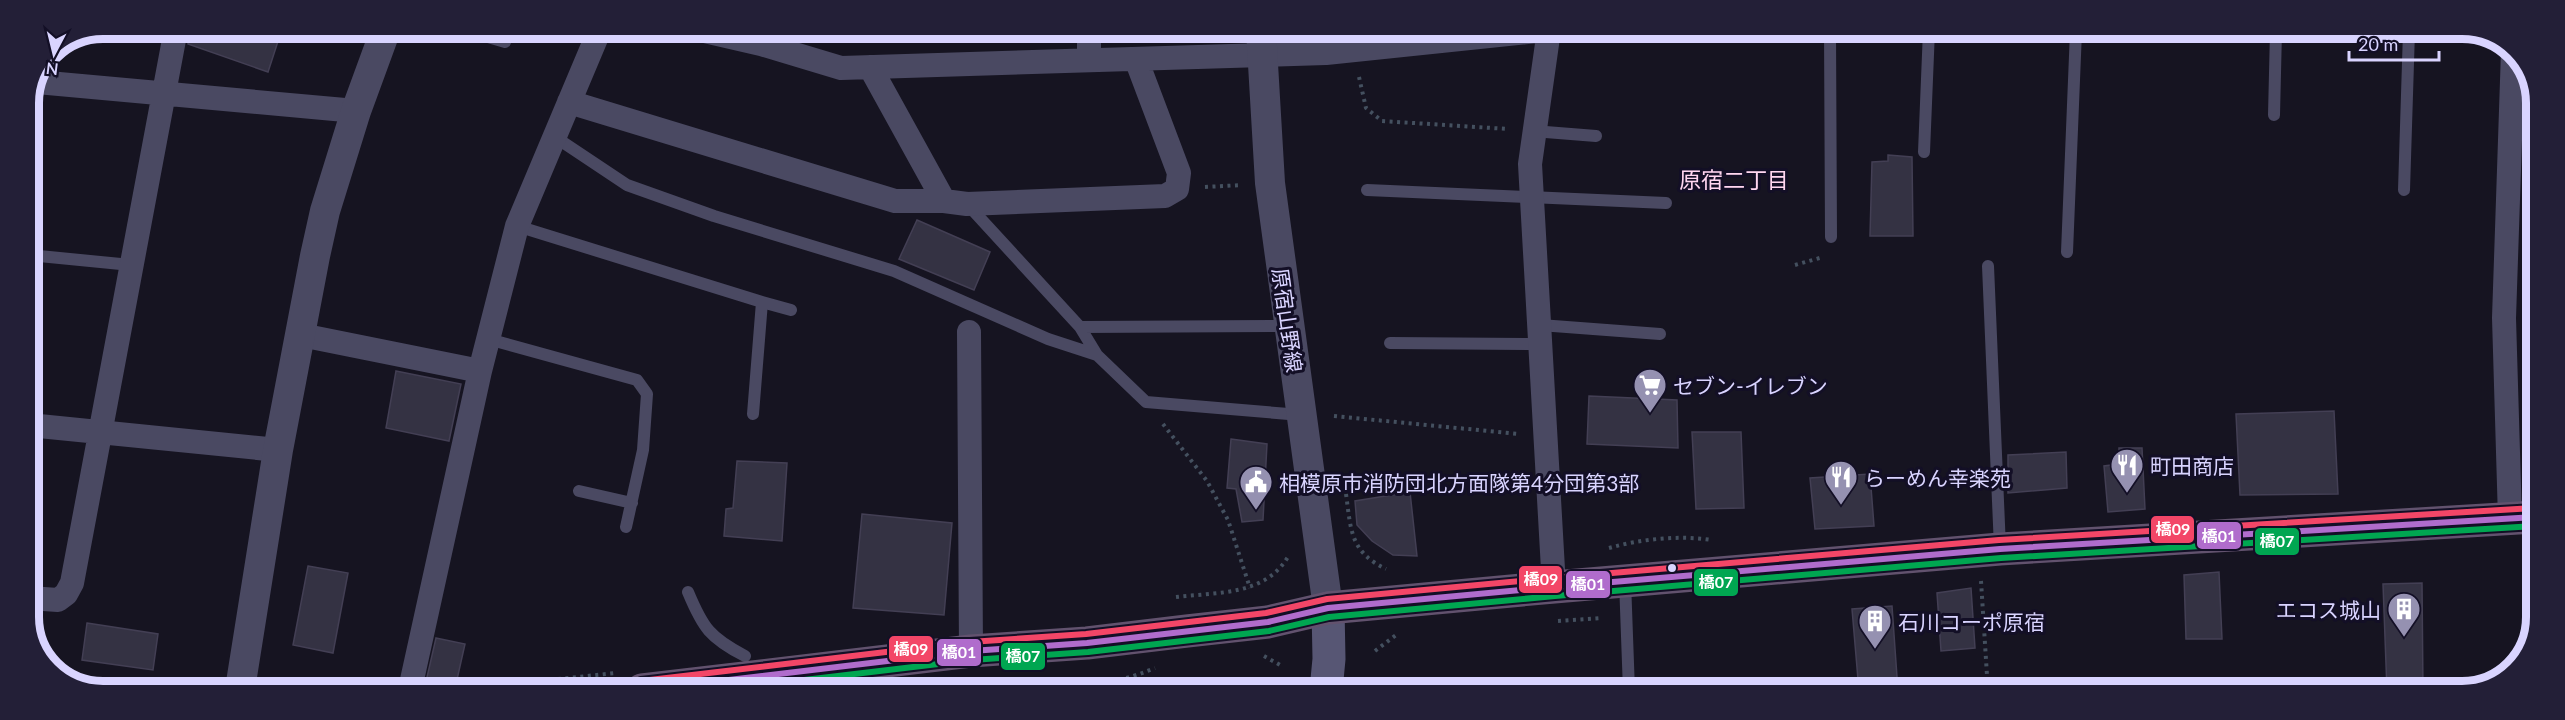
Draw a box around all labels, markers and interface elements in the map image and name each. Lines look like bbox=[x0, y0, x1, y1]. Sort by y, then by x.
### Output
north arrow bbox=[24, 24, 84, 84]
scale bar bbox=[2349, 24, 2439, 62]
text: 20 m bbox=[2358, 33, 2398, 55]
text: N bbox=[45, 59, 59, 80]
district label: 原宿二丁目 bbox=[1679, 166, 1789, 193]
street label: 原宿山野線 bbox=[1268, 266, 1308, 374]
supermarket icon: セブン-イレブン bbox=[1632, 367, 1668, 414]
place label: セブン-イレブン bbox=[1673, 373, 1828, 398]
restaurant icon: 町田商店 bbox=[2109, 447, 2145, 494]
place label: 町田商店 bbox=[2150, 453, 2234, 478]
restaurant icon: らーめん幸楽苑 bbox=[1823, 459, 1859, 506]
public building icon: 相模原市消防団北方面隊第4分団第3部 bbox=[1238, 464, 1274, 511]
place label: らーめん幸楽苑 bbox=[1864, 465, 2011, 490]
place label: 相模原市消防団北方面隊第4分団第3部 bbox=[1279, 470, 1639, 495]
line badge: 橋09 bbox=[2150, 515, 2195, 544]
text: 橋09 bbox=[2156, 519, 2190, 538]
line badge: 橋01 bbox=[2196, 521, 2242, 550]
text: 橋01 bbox=[2202, 526, 2236, 545]
line badge: 橋07 bbox=[2254, 527, 2300, 556]
text: 橋07 bbox=[2260, 531, 2294, 550]
unlabelled marker bbox=[1666, 562, 1678, 574]
line badge: 橋09 bbox=[1518, 565, 1563, 594]
line badge: 橋07 bbox=[1693, 568, 1739, 597]
text: 橋09 bbox=[1524, 569, 1558, 588]
line badge: 橋01 bbox=[1565, 570, 1611, 599]
text: 橋07 bbox=[1699, 572, 1733, 591]
text: 橋01 bbox=[1571, 574, 1605, 593]
building icon: エコス城山 bbox=[2386, 591, 2422, 638]
place label: エコス城山 bbox=[2276, 597, 2381, 622]
building icon: 石川コーポ原宿 bbox=[1857, 603, 1893, 650]
place label: 石川コーポ原宿 bbox=[1898, 609, 2045, 634]
line badge: 橋09 bbox=[888, 635, 934, 663]
line badge: 橋01 bbox=[936, 638, 982, 667]
text: 橋09 bbox=[894, 639, 928, 658]
text: 橋01 bbox=[942, 642, 976, 661]
line badge: 橋07 bbox=[1000, 642, 1046, 671]
text: 橋07 bbox=[1006, 646, 1040, 665]

